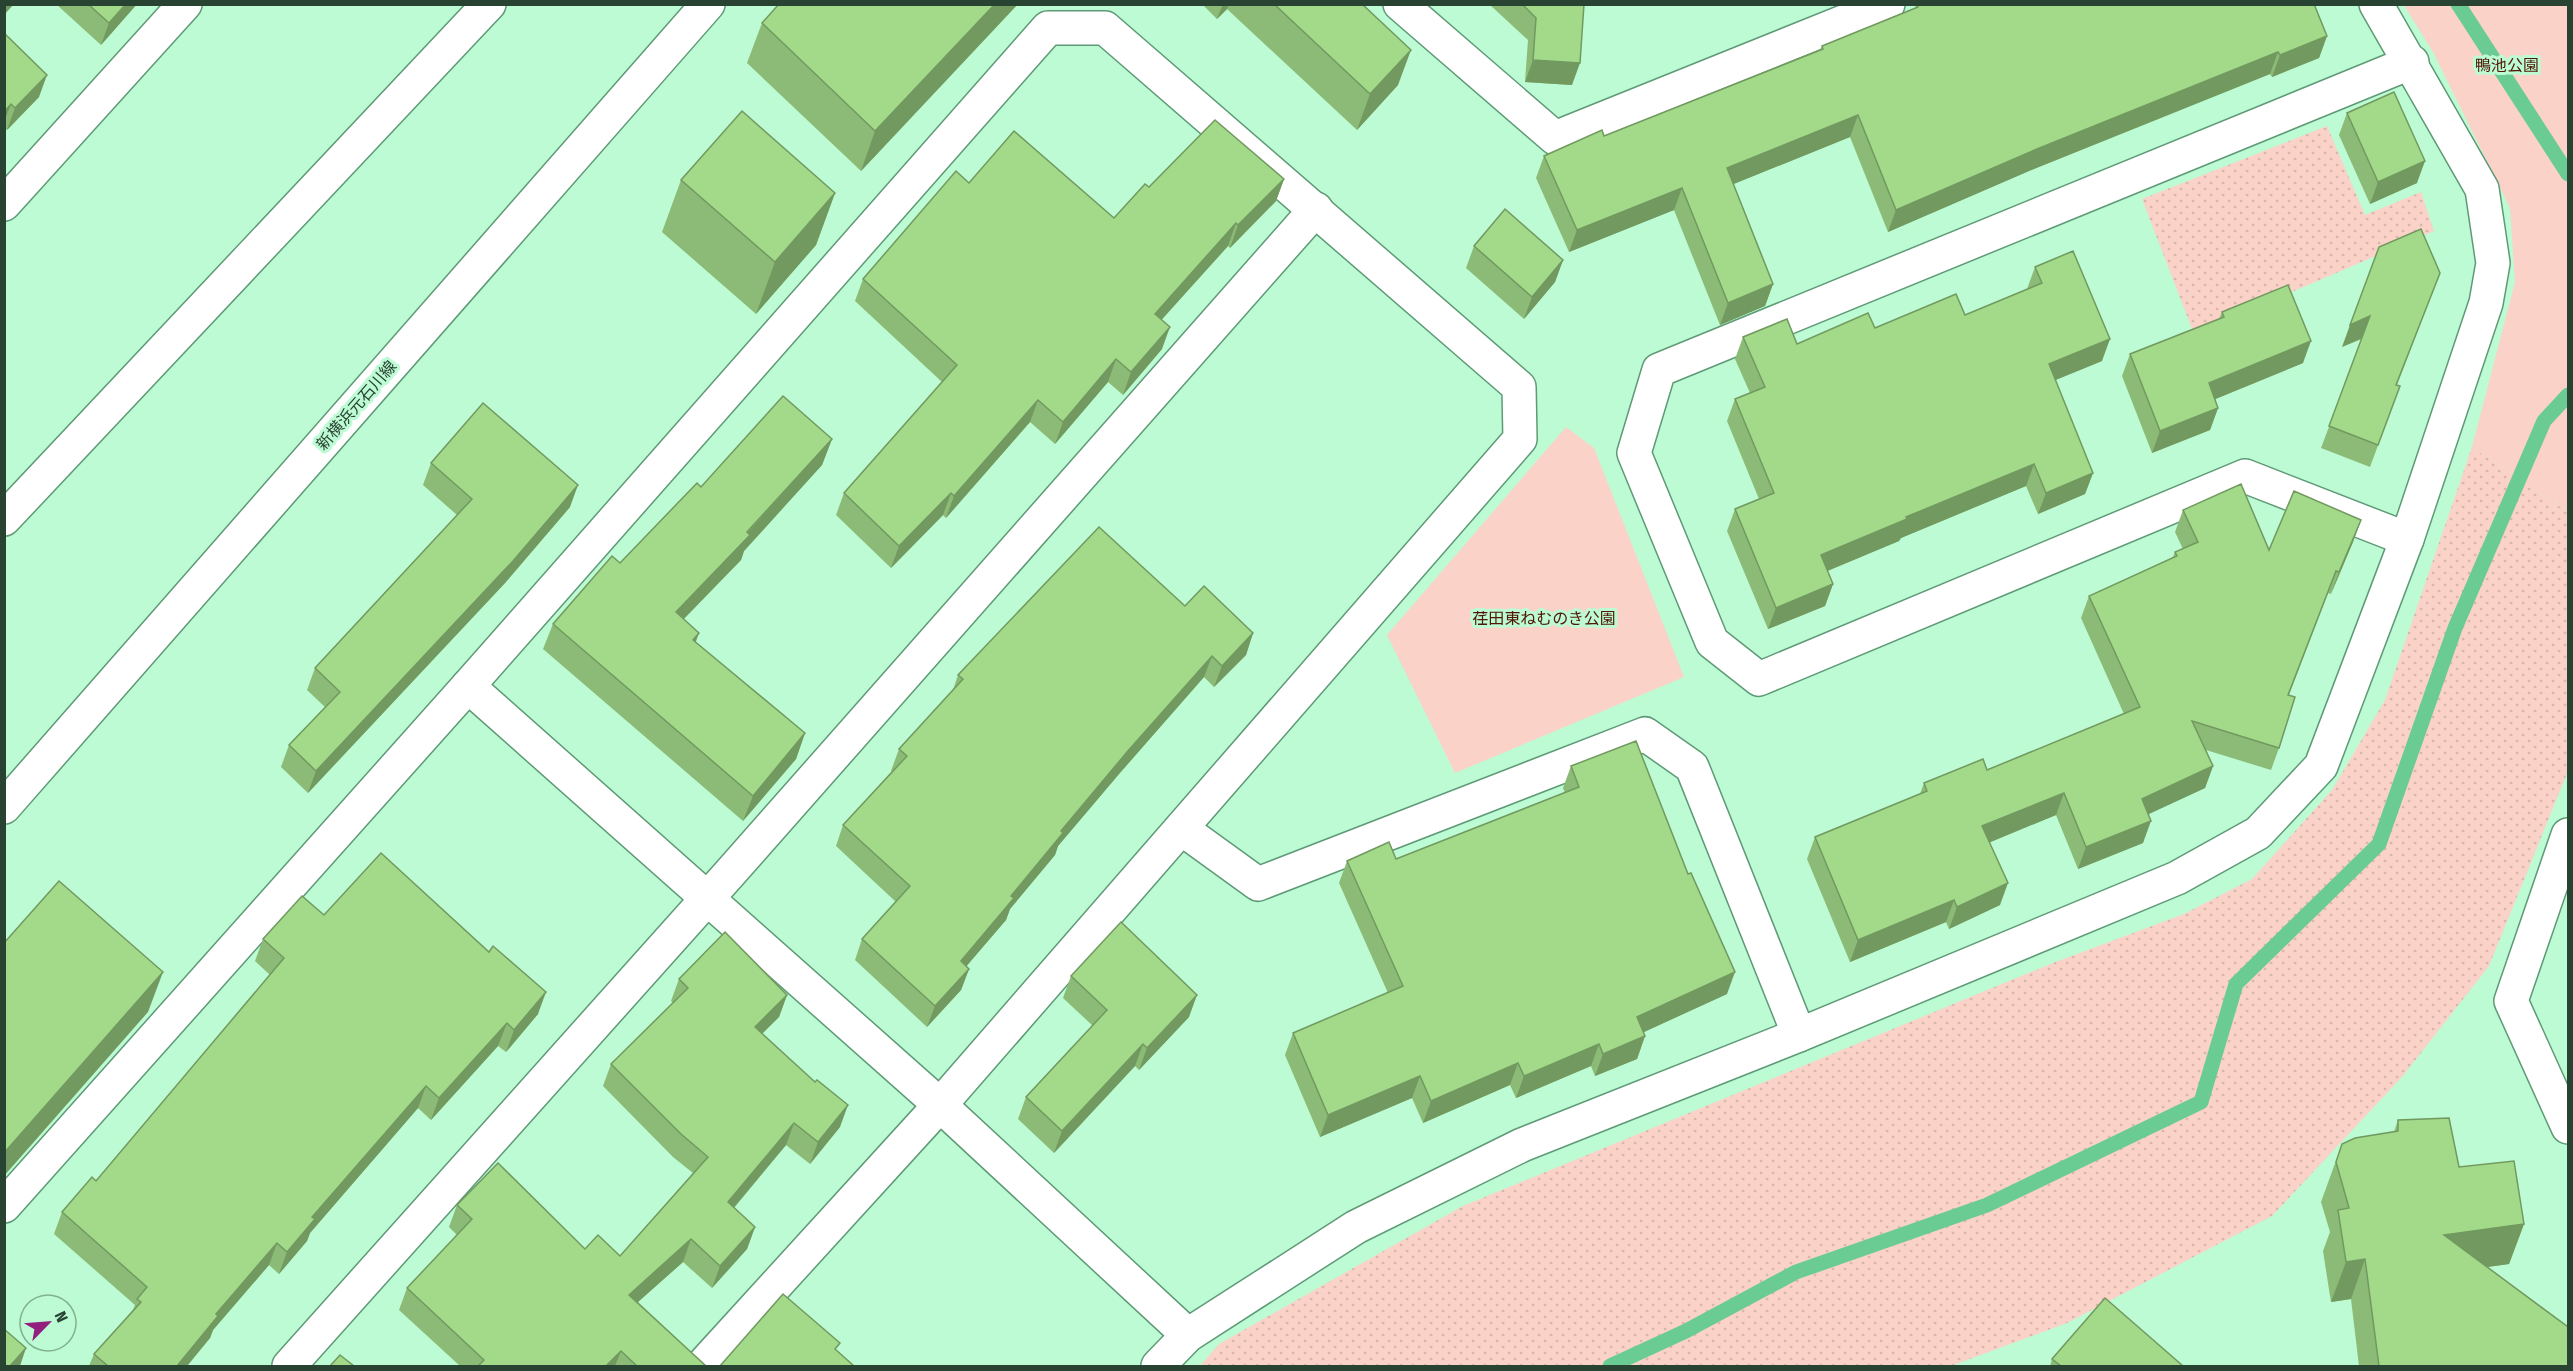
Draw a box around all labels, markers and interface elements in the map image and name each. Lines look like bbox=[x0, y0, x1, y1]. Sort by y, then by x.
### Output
park label: 鴨池公園 bbox=[2475, 56, 2539, 75]
street label: 新横浜元石川線 bbox=[312, 357, 400, 454]
park label: 荏田東ねむのき公園 bbox=[1472, 609, 1616, 628]
north arrow bbox=[18, 1293, 78, 1353]
text: N bbox=[51, 1309, 72, 1325]

